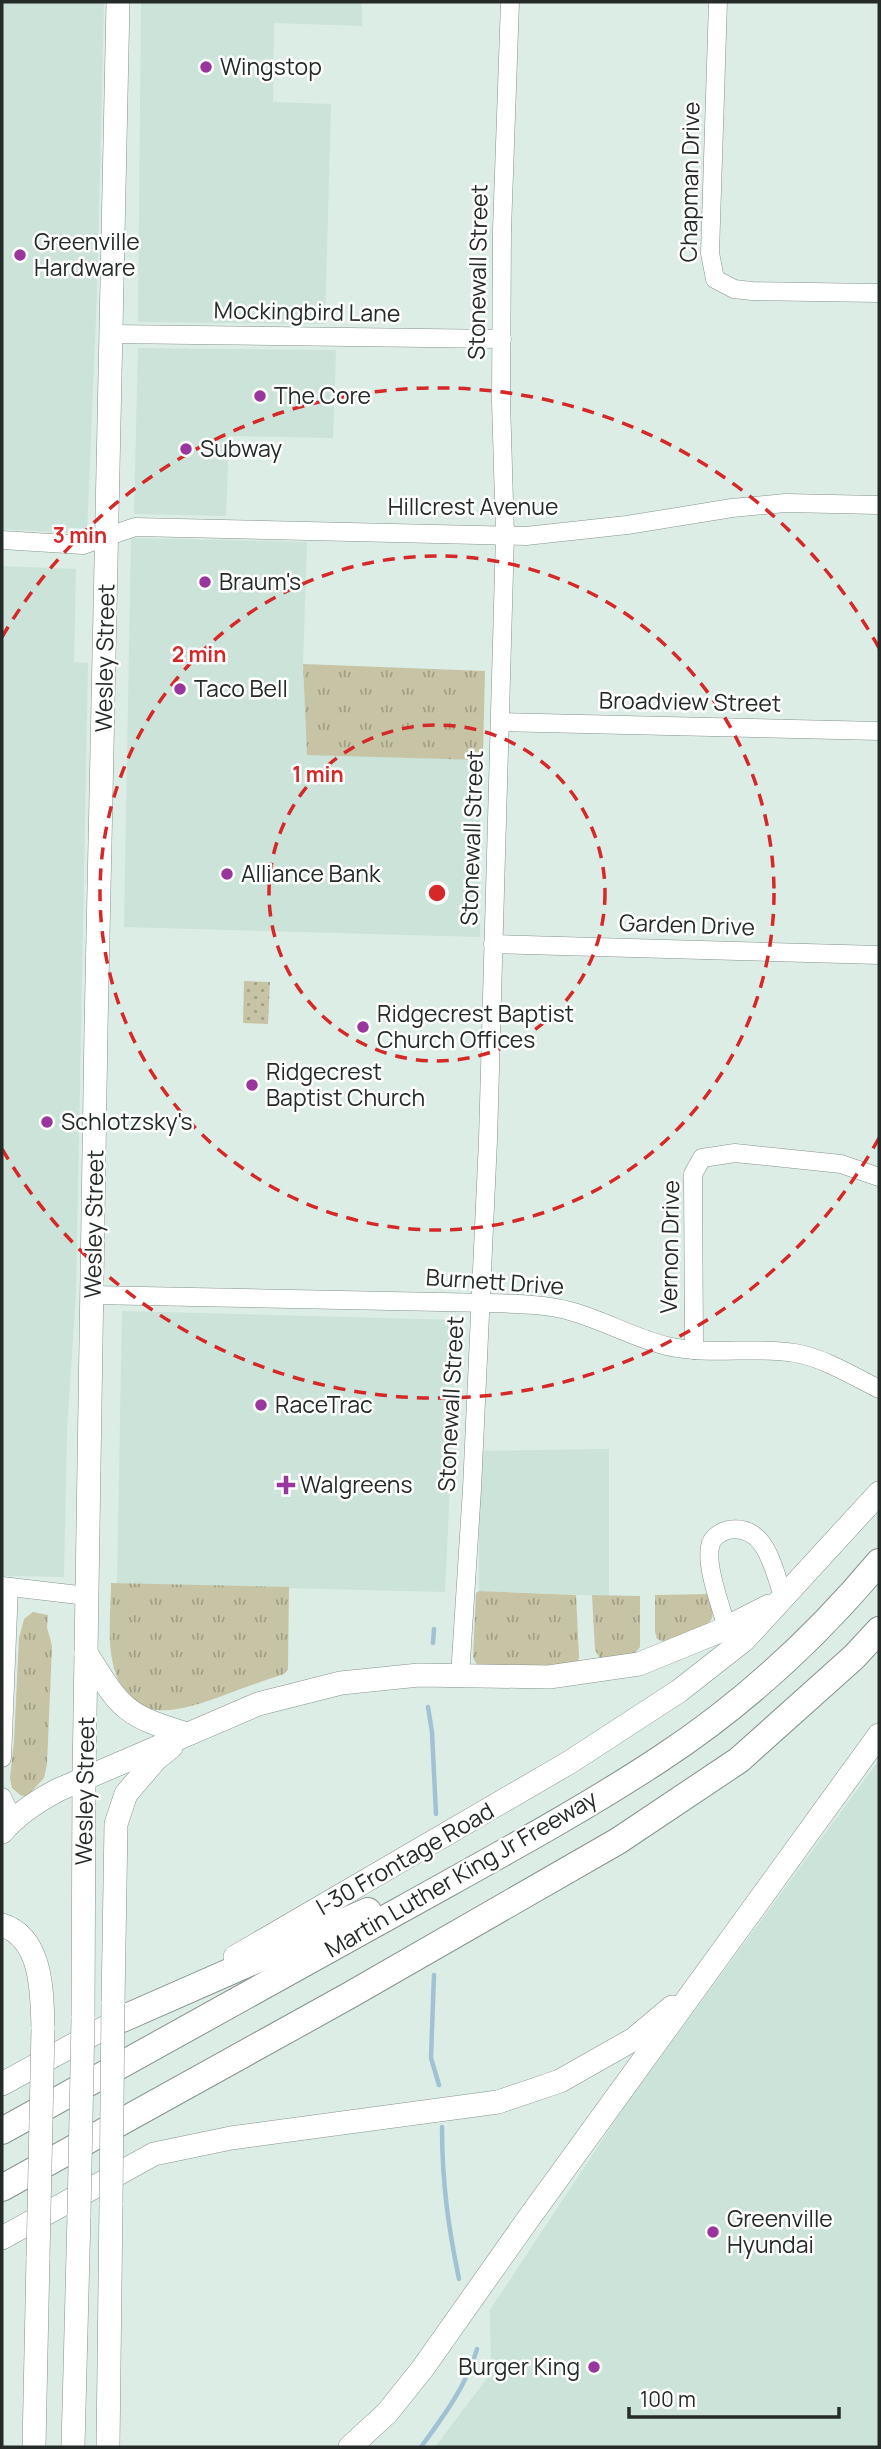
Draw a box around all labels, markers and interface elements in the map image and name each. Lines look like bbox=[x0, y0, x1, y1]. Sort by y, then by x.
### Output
place label: Wingstop bbox=[220, 50, 322, 82]
marker: Wingstop bbox=[198, 59, 214, 75]
street label: Chapman Drive bbox=[672, 101, 706, 263]
street label: Stonewall Street bbox=[459, 184, 495, 360]
place label: Greenville Hardware bbox=[34, 225, 140, 283]
marker: Greenville Hardware bbox=[12, 247, 28, 263]
street label: Mockingbird Lane bbox=[213, 293, 401, 329]
place label: The Core bbox=[274, 379, 371, 411]
marker: The Core bbox=[252, 388, 268, 404]
place label: Subway bbox=[200, 432, 282, 464]
marker: Subway bbox=[178, 441, 194, 457]
street label: Hillcrest Avenue bbox=[388, 490, 558, 522]
text: 3 min bbox=[53, 521, 107, 549]
place label: Braum's bbox=[219, 565, 301, 597]
marker: Braum's bbox=[197, 574, 213, 590]
street label: Wesley Street bbox=[87, 583, 121, 733]
text: 2 min bbox=[172, 640, 226, 668]
place label: Taco Bell bbox=[194, 672, 288, 704]
marker: Taco Bell bbox=[172, 681, 188, 697]
street label: Broadview Street bbox=[599, 683, 781, 719]
street label: Stonewall Street bbox=[452, 750, 490, 926]
text: 1 min bbox=[292, 760, 344, 788]
place label: Alliance Bank bbox=[241, 857, 381, 889]
marker: Alliance Bank bbox=[219, 866, 235, 882]
centre of rings bbox=[425, 881, 449, 905]
street label: Garden Drive bbox=[619, 906, 755, 942]
place label: Ridgecrest Baptist Church Offices bbox=[377, 997, 574, 1055]
marker: Ridgecrest Baptist Church Offices bbox=[355, 1019, 371, 1035]
place label: Ridgecrest Baptist Church bbox=[266, 1055, 425, 1113]
marker: Ridgecrest Baptist Church bbox=[244, 1077, 260, 1093]
place label: Schlotzsky's bbox=[61, 1105, 193, 1137]
marker: Schlotzsky's bbox=[39, 1114, 55, 1130]
street label: Wesley Street bbox=[76, 1149, 110, 1299]
street label: Vernon Drive bbox=[652, 1180, 686, 1314]
street label: Burnett Drive bbox=[425, 1260, 565, 1302]
street label: Stonewall Street bbox=[429, 1315, 471, 1493]
place label: RaceTrac bbox=[275, 1388, 373, 1420]
marker: RaceTrac bbox=[253, 1397, 269, 1413]
place label: Walgreens bbox=[300, 1468, 413, 1500]
marker: Walgreens bbox=[278, 1477, 294, 1493]
street label: Wesley Street bbox=[67, 1716, 101, 1866]
street label: Martin Luther King Jr Freeway bbox=[318, 1782, 603, 1964]
street label: I-30 Frontage Road bbox=[310, 1794, 499, 1922]
place label: Greenville Hyundai bbox=[727, 2202, 833, 2260]
marker: Greenville Hyundai bbox=[705, 2224, 721, 2240]
place label: Burger King bbox=[458, 2350, 580, 2382]
marker: Burger King bbox=[586, 2359, 602, 2375]
scale bar bbox=[629, 2376, 839, 2420]
text: 100 m bbox=[640, 2385, 696, 2413]

